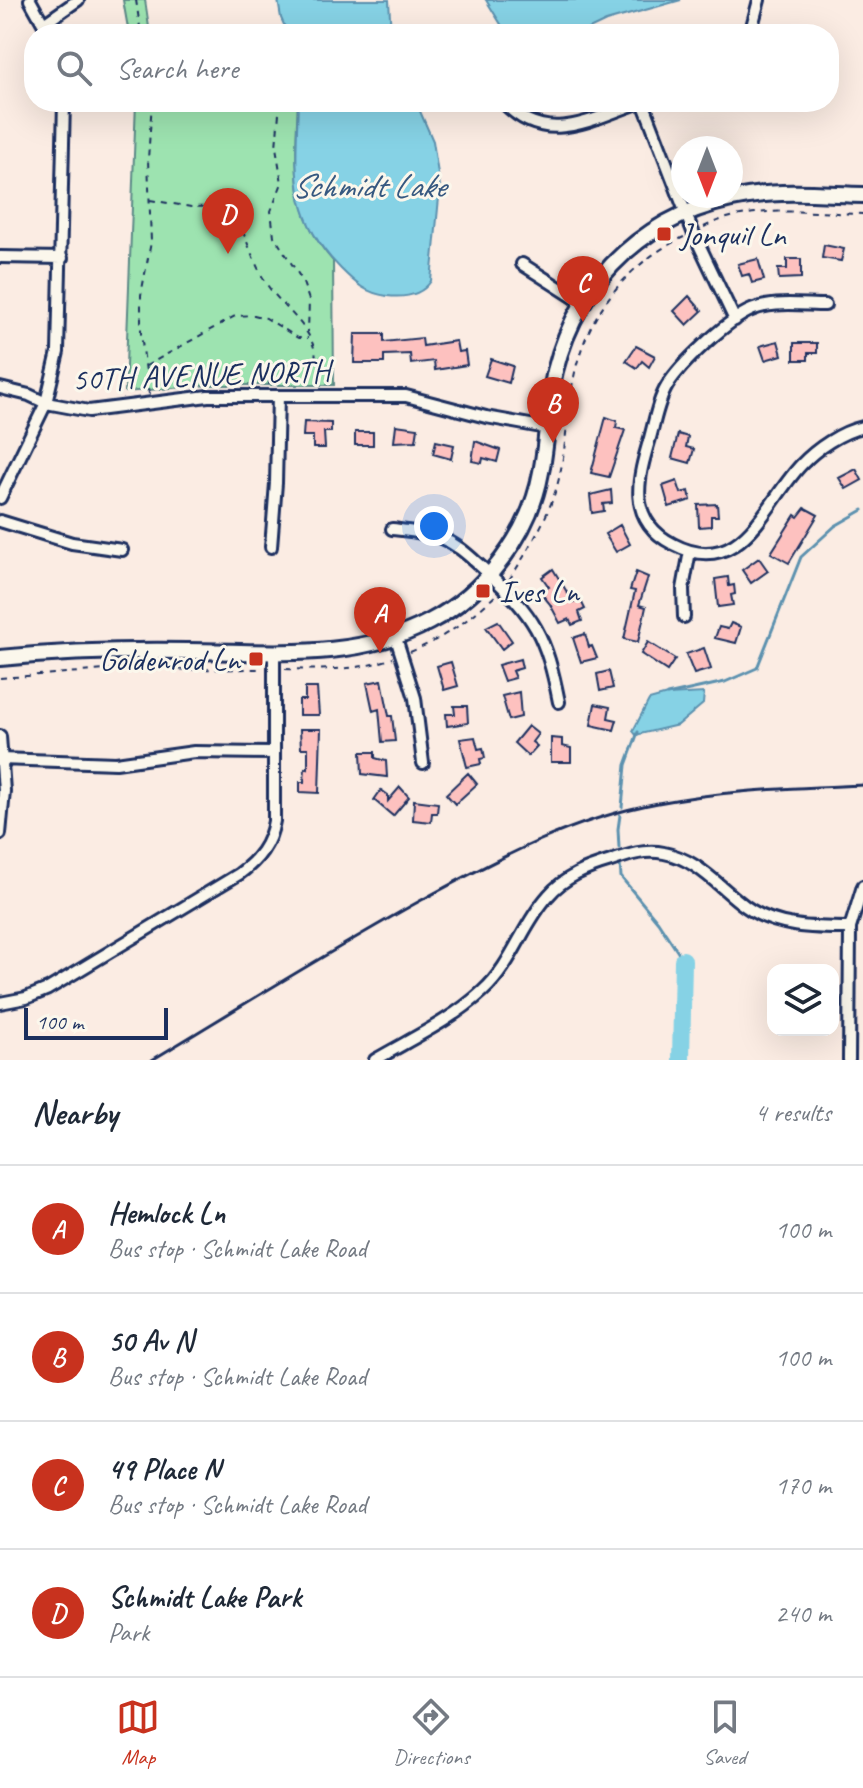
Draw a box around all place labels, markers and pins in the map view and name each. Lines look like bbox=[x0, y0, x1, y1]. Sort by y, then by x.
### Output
pin: D bbox=[202, 188, 254, 254]
place label: Jonquil Ln bbox=[678, 214, 787, 255]
marker: Jonquil Ln bbox=[655, 225, 673, 243]
pin: C bbox=[557, 256, 609, 322]
pin: B bbox=[527, 377, 579, 443]
place label: Ives Ln bbox=[499, 571, 580, 612]
marker: Ives Ln bbox=[474, 582, 492, 600]
pin: A bbox=[354, 587, 406, 653]
place label: Goldenrod Ln bbox=[99, 639, 242, 680]
marker: Goldenrod Ln bbox=[247, 650, 265, 668]

